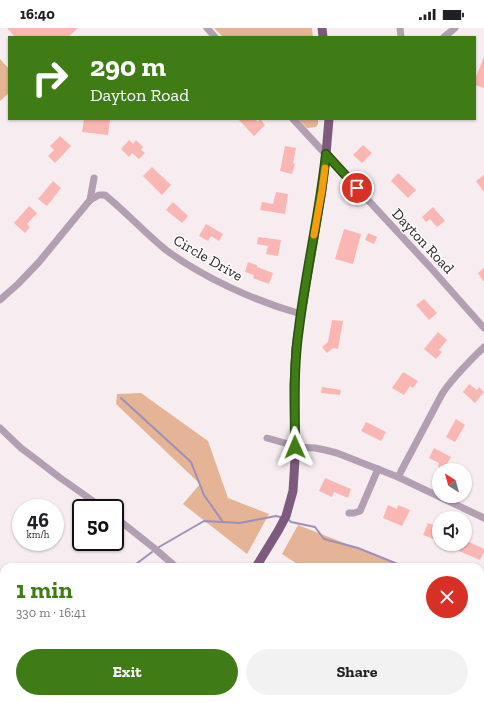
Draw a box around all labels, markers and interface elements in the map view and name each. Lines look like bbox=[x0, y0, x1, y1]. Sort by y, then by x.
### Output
text: 16:40 bbox=[20, 5, 55, 23]
text: 290 m bbox=[90, 50, 166, 83]
icon: right bbox=[24, 52, 76, 104]
text: Dayton Road bbox=[90, 84, 189, 106]
pin bbox=[340, 171, 374, 205]
icon: arrive bbox=[346, 177, 368, 199]
street label: Dayton Road bbox=[388, 205, 458, 278]
street label: Circle Drive bbox=[170, 231, 246, 285]
position arrow bbox=[274, 426, 316, 468]
north arrow bbox=[432, 463, 472, 503]
map controls bbox=[432, 463, 472, 551]
speed limit sign: 50 bbox=[72, 499, 124, 551]
text: 46 bbox=[27, 508, 49, 532]
button: sound bbox=[432, 511, 472, 551]
text: km/h bbox=[27, 529, 49, 541]
text: 1 min bbox=[16, 575, 73, 604]
button: close bbox=[426, 576, 468, 618]
text: 330 m · 16:41 bbox=[16, 605, 86, 620]
button: Exit bbox=[16, 649, 238, 695]
button: Share bbox=[246, 649, 468, 695]

